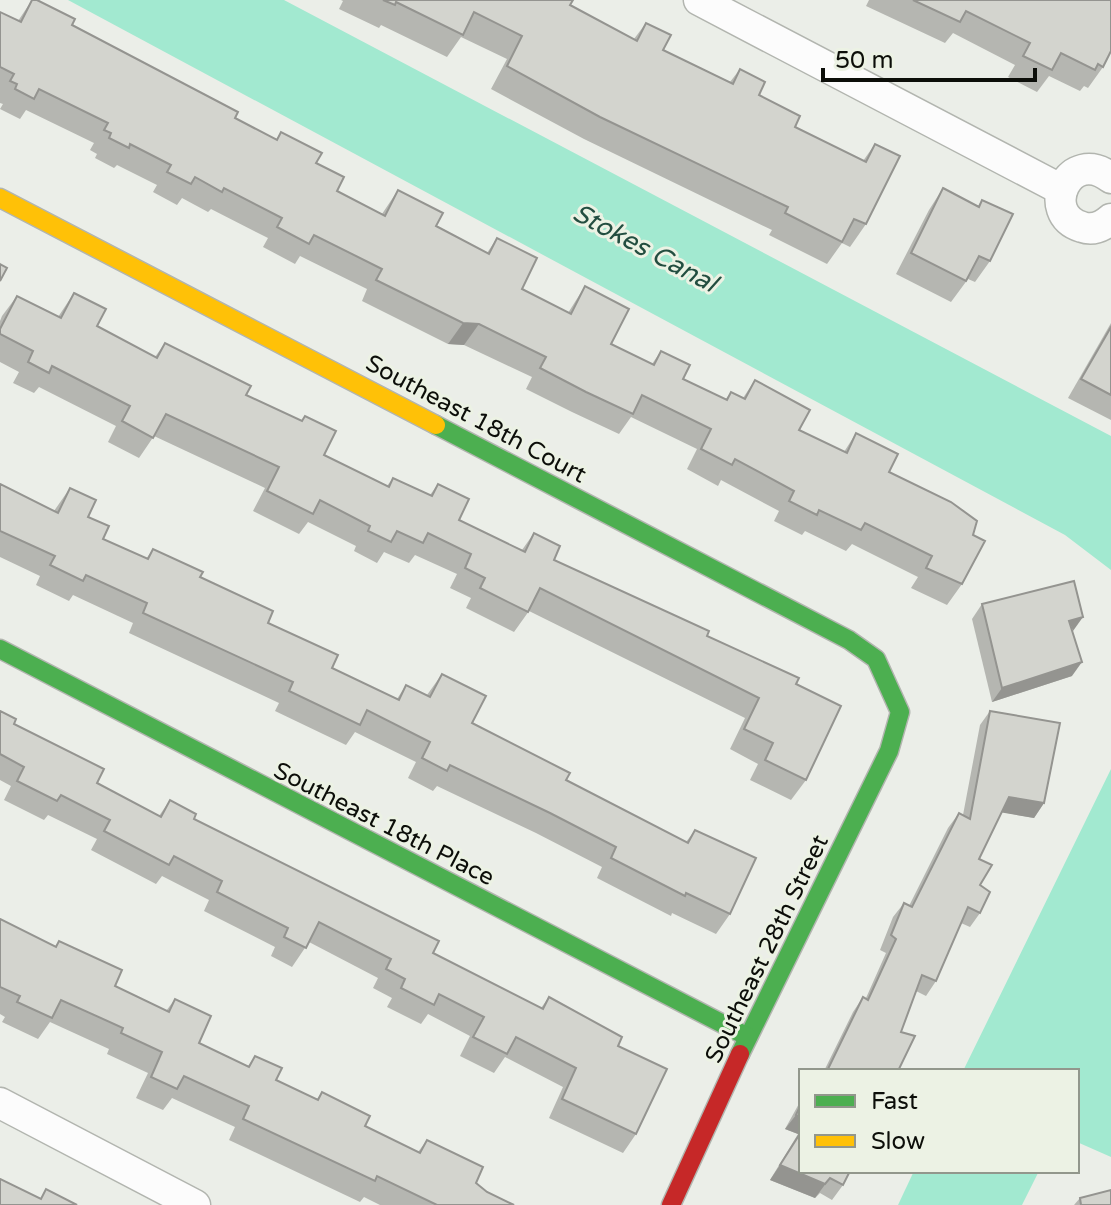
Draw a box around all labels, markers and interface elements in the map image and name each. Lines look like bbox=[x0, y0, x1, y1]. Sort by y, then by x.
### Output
scale bar bbox=[823, 32, 1035, 82]
text: 50 m bbox=[835, 46, 893, 75]
water label: Stokes Canal bbox=[568, 197, 725, 301]
street label: Southeast 18th Court bbox=[361, 349, 591, 489]
street label: Southeast 18th Place bbox=[269, 756, 499, 892]
street label: Southeast 28th Street bbox=[699, 830, 835, 1068]
legend bbox=[799, 1069, 1079, 1173]
text: Fast bbox=[871, 1087, 918, 1116]
text: Slow bbox=[871, 1127, 925, 1156]

